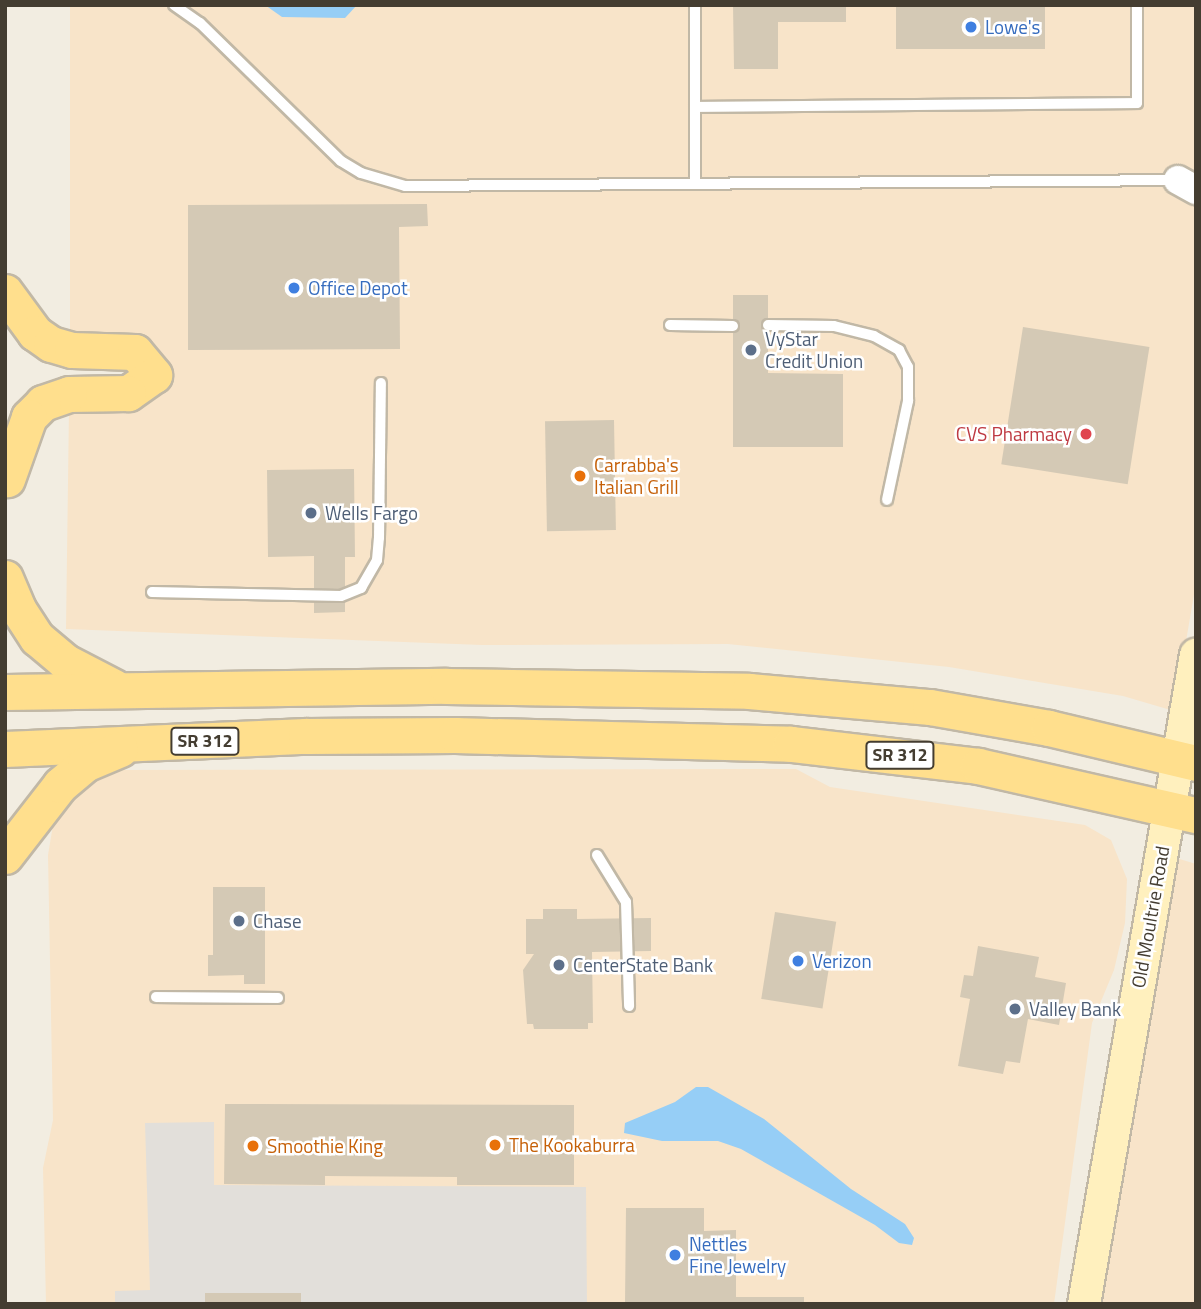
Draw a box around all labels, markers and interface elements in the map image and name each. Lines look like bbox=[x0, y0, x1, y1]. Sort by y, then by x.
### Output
place label: Lowe's bbox=[985, 16, 1040, 38]
marker: Lowe's bbox=[963, 19, 979, 35]
place label: Office Depot bbox=[308, 277, 408, 299]
marker: Office Depot bbox=[286, 280, 302, 296]
place label: VyStar Credit Union bbox=[765, 328, 863, 372]
marker: VyStar Credit Union bbox=[743, 342, 759, 358]
place label: CVS Pharmacy bbox=[956, 423, 1072, 445]
marker: CVS Pharmacy bbox=[1078, 426, 1094, 442]
place label: Carrabba's Italian Grill bbox=[594, 454, 679, 498]
marker: Carrabba's Italian Grill bbox=[572, 468, 588, 484]
place label: Wells Fargo bbox=[325, 502, 418, 524]
marker: Wells Fargo bbox=[303, 505, 319, 521]
road number: SR 312 bbox=[170, 726, 240, 756]
road number: SR 312 bbox=[865, 740, 935, 770]
street label: Old Moultrie Road bbox=[1126, 844, 1174, 990]
place label: Chase bbox=[253, 910, 301, 932]
marker: Chase bbox=[231, 913, 247, 929]
place label: Verizon bbox=[812, 950, 872, 972]
marker: Verizon bbox=[790, 953, 806, 969]
place label: CenterState Bank bbox=[573, 954, 713, 976]
marker: CenterState Bank bbox=[551, 957, 567, 973]
place label: Valley Bank bbox=[1029, 998, 1121, 1020]
marker: Valley Bank bbox=[1007, 1001, 1023, 1017]
place label: The Kookaburra bbox=[509, 1134, 635, 1156]
place label: Smoothie King bbox=[267, 1135, 383, 1157]
marker: The Kookaburra bbox=[487, 1137, 503, 1153]
marker: Smoothie King bbox=[245, 1138, 261, 1154]
place label: Nettles Fine Jewelry bbox=[689, 1233, 786, 1277]
marker: Nettles Fine Jewelry bbox=[667, 1247, 683, 1263]

